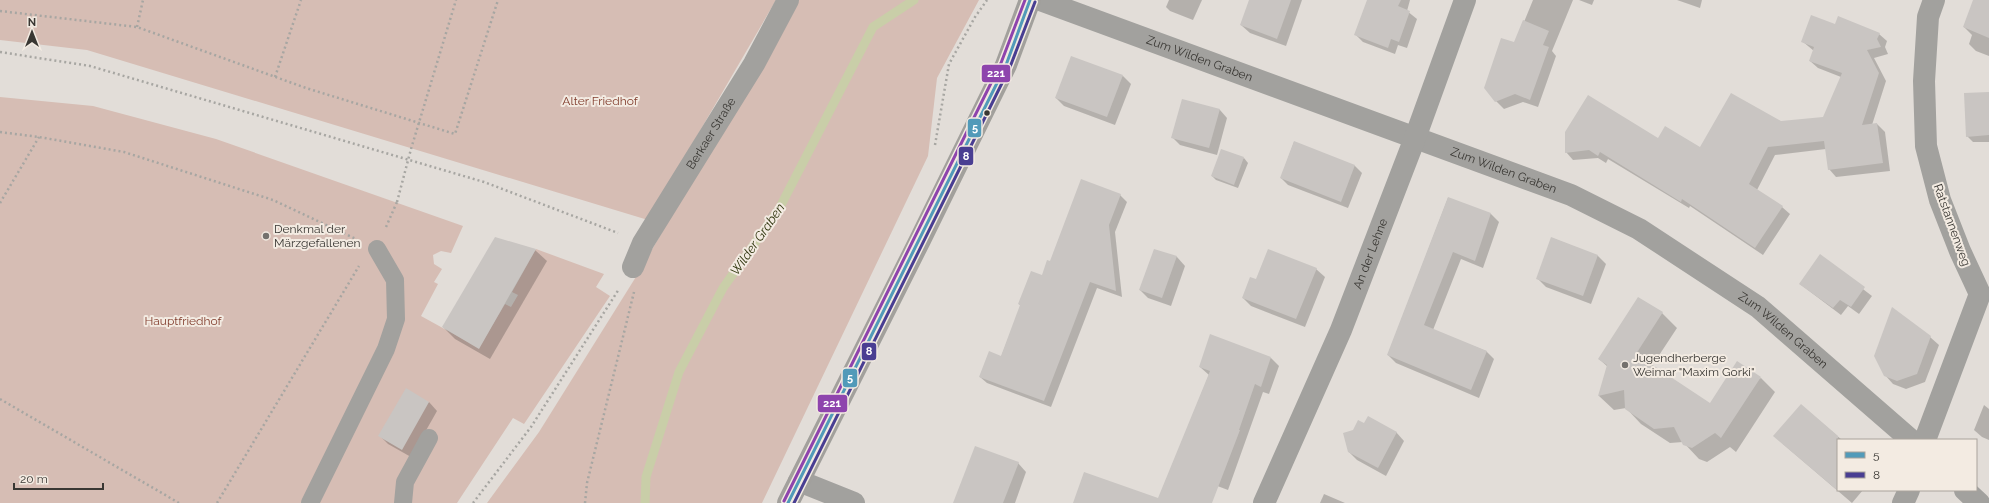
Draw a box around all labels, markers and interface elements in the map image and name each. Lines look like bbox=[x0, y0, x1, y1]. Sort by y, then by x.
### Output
north arrow bbox=[12, 12, 52, 52]
text: N bbox=[28, 16, 36, 29]
street label: Zum Wilden Graben bbox=[1145, 33, 1255, 84]
line badge: 221 bbox=[981, 64, 1011, 83]
text: 221 bbox=[987, 67, 1005, 80]
park label: Alter Friedhof bbox=[562, 94, 639, 108]
street label: Berkaer Straße bbox=[683, 95, 738, 172]
unlabelled marker bbox=[982, 108, 992, 118]
line badge: 5 bbox=[967, 118, 982, 138]
text: 5 bbox=[972, 122, 978, 135]
street label: Zum Wilden Graben bbox=[1449, 144, 1559, 196]
line badge: 8 bbox=[958, 146, 974, 166]
text: 8 bbox=[963, 150, 970, 163]
street label: Ratstannenweg bbox=[1931, 182, 1973, 268]
water label: Wilder Graben bbox=[727, 200, 788, 278]
street label: An der Lehne bbox=[1350, 216, 1390, 291]
place label: Denkmal der Märzgefallenen bbox=[274, 222, 360, 250]
marker: Denkmal der Märzgefallenen bbox=[261, 231, 271, 241]
street label: Zum Wilden Graben bbox=[1736, 289, 1831, 371]
park label: Hauptfriedhof bbox=[144, 314, 223, 328]
line badge: 8 bbox=[861, 342, 877, 361]
text: 8 bbox=[866, 345, 873, 358]
place label: Jugendherberge Weimar "Maxim Gorki" bbox=[1633, 351, 1754, 379]
marker: Jugendherberge Weimar "Maxim Gorki" bbox=[1620, 360, 1630, 370]
line badge: 5 bbox=[842, 368, 858, 388]
text: 5 bbox=[847, 372, 853, 385]
line badge: 221 bbox=[817, 394, 848, 413]
text: 221 bbox=[823, 397, 841, 410]
legend bbox=[1837, 439, 1977, 491]
text: 5 bbox=[1873, 448, 1880, 462]
scale bar bbox=[14, 465, 103, 491]
text: 8 bbox=[1873, 468, 1880, 482]
text: 20 m bbox=[20, 472, 48, 486]

